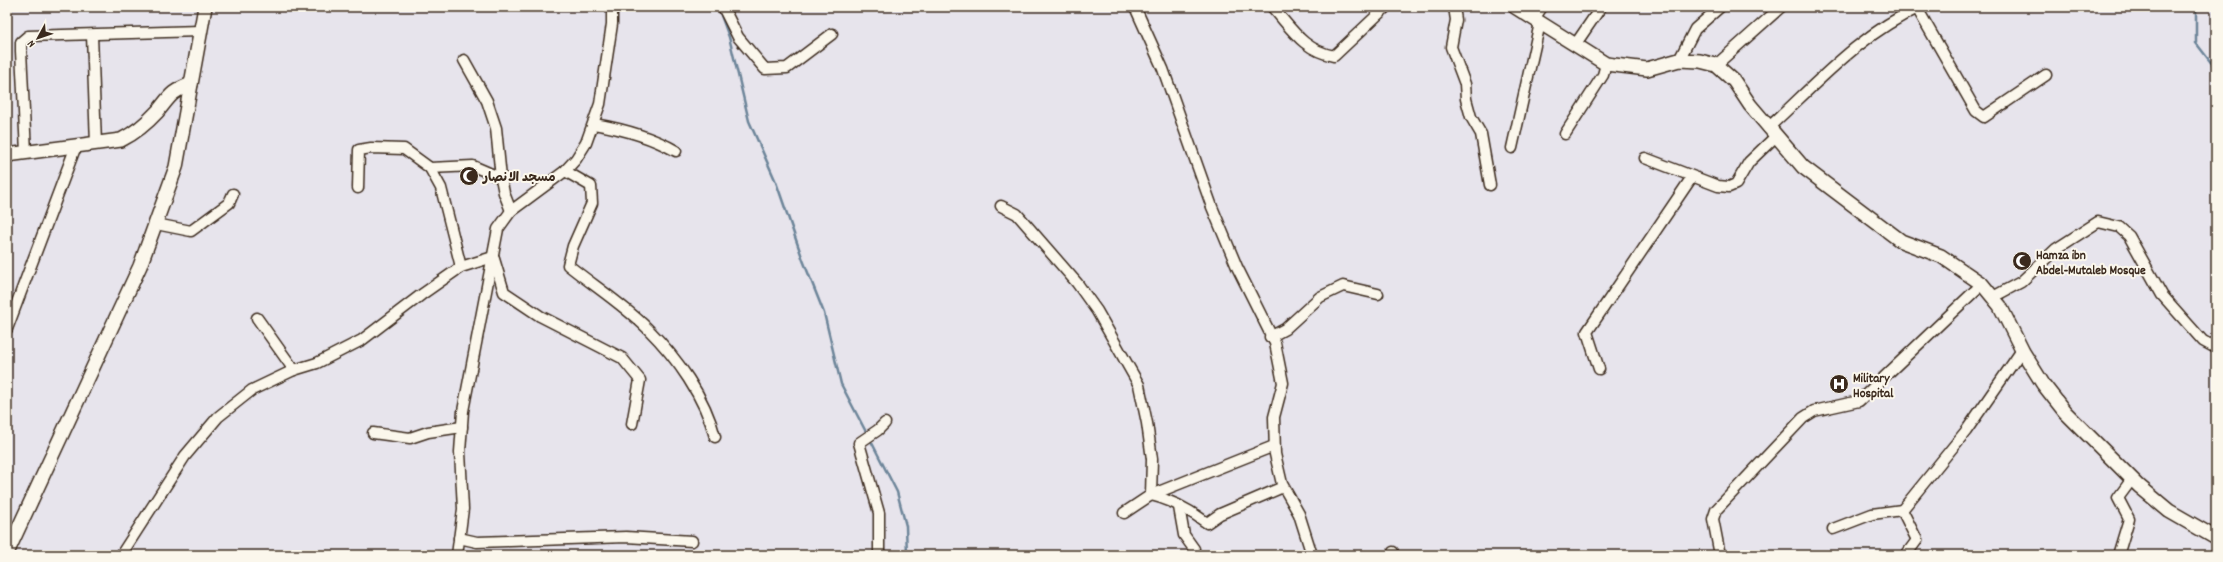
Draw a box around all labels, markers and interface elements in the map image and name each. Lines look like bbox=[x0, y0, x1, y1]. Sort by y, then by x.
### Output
north arrow bbox=[18, 18, 58, 58]
text: N bbox=[24, 35, 40, 50]
mosque icon: مسجد الانصار bbox=[458, 165, 480, 187]
place label: مسجد الانصار bbox=[482, 169, 555, 188]
place label: Hamza ibn Abdel-Mutaleb Mosque bbox=[2036, 247, 2146, 281]
mosque icon: Hamza ibn Abdel-Mutaleb Mosque bbox=[2011, 250, 2033, 272]
place label: Military Hospital bbox=[1853, 370, 1894, 404]
hospital icon: Military Hospital bbox=[1828, 373, 1850, 395]

